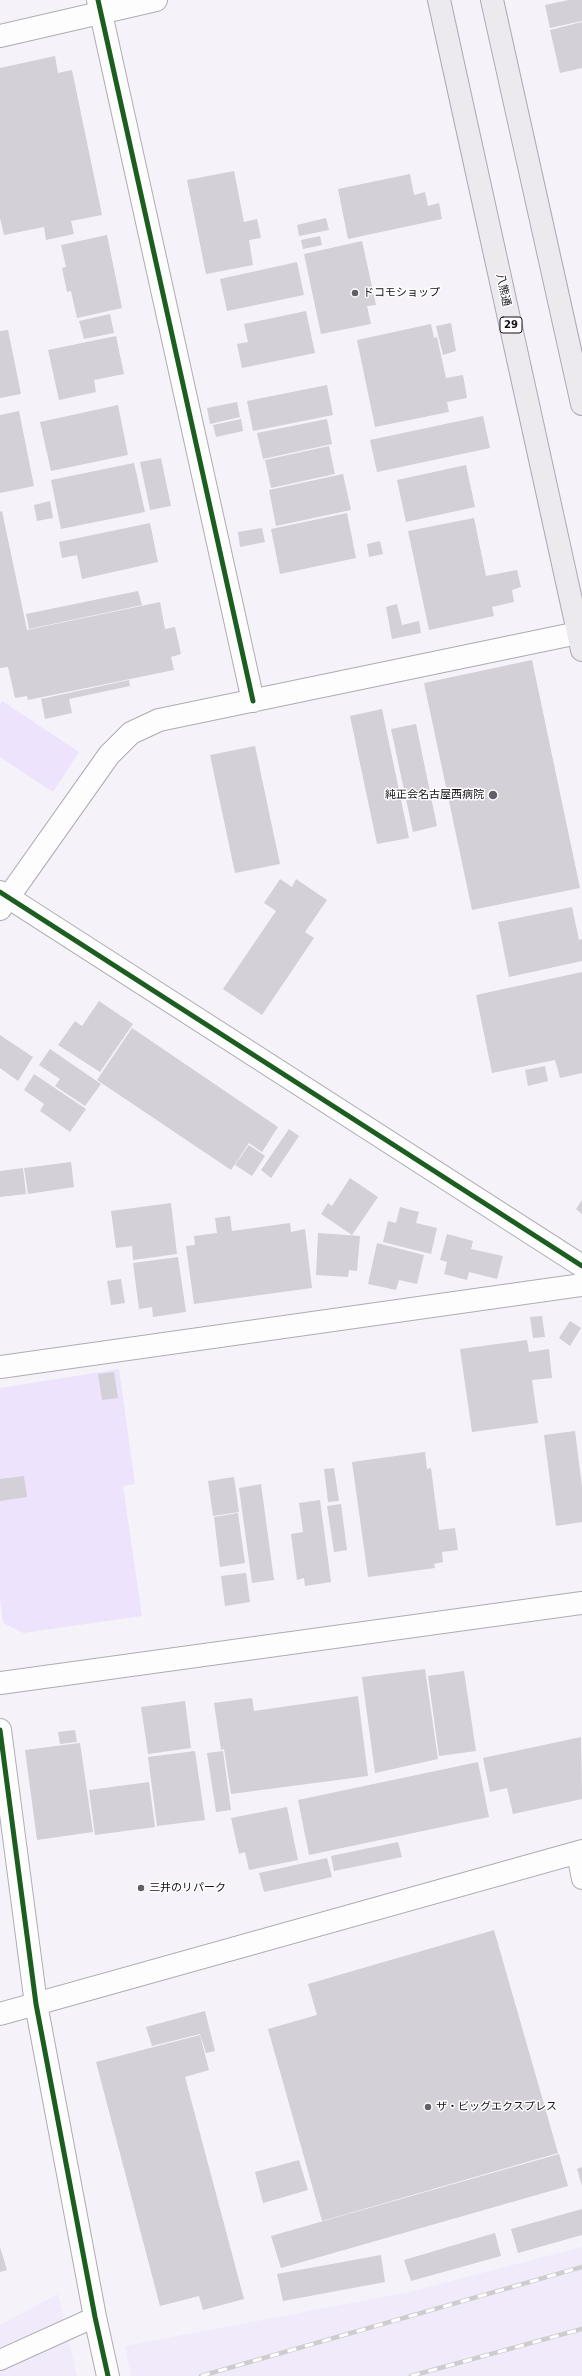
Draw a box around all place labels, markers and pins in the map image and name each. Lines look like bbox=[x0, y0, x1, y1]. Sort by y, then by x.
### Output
place label: ドコモショップ bbox=[363, 286, 440, 300]
marker: ドコモショップ bbox=[350, 288, 360, 298]
place label: 純正会名古屋西病院 bbox=[385, 788, 484, 802]
marker: 純正会名古屋西病院 bbox=[487, 789, 499, 801]
place label: 三井のリパーク bbox=[149, 1881, 226, 1895]
marker: 三井のリパーク bbox=[136, 1883, 146, 1893]
place label: ザ・ビッグエクスプレス bbox=[436, 2100, 557, 2114]
marker: ザ・ビッグエクスプレス bbox=[423, 2102, 433, 2112]

